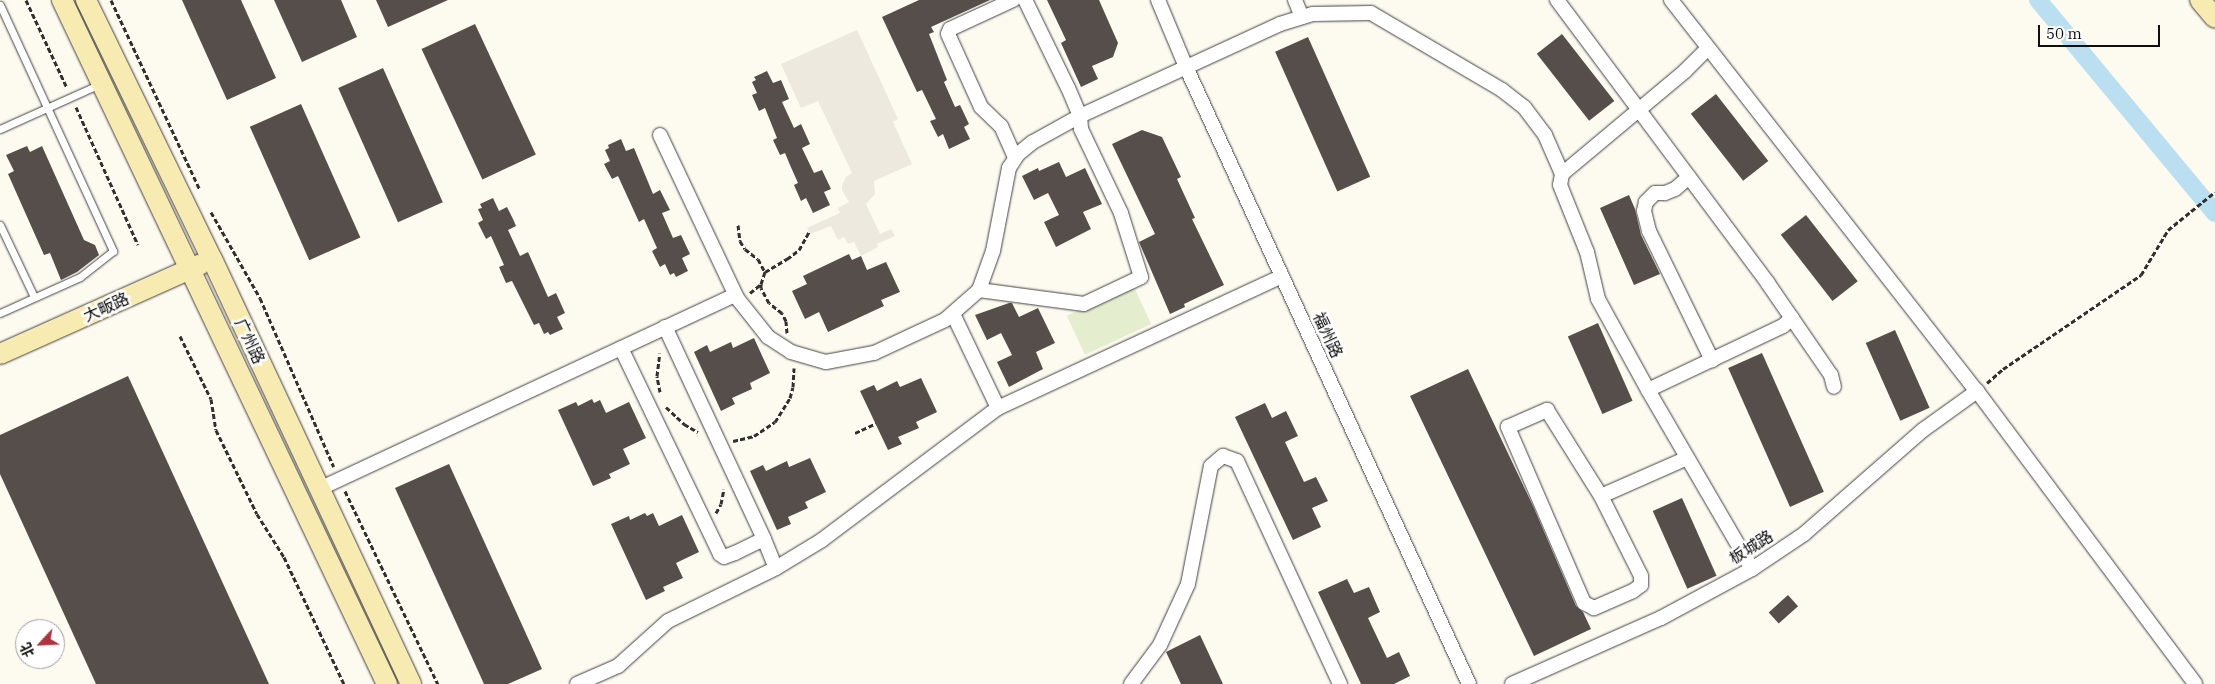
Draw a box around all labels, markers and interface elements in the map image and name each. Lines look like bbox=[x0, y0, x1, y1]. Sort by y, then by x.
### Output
scale bar bbox=[2040, 15, 2162, 47]
text: 50 m bbox=[2046, 24, 2082, 43]
street label: 大畈路 bbox=[80, 288, 132, 326]
street label: 福州路 bbox=[1309, 309, 1347, 361]
street label: 广州路 bbox=[231, 315, 269, 367]
street label: 板城路 bbox=[1726, 526, 1776, 568]
north arrow bbox=[15, 619, 65, 669]
text: 北 bbox=[16, 640, 38, 660]

